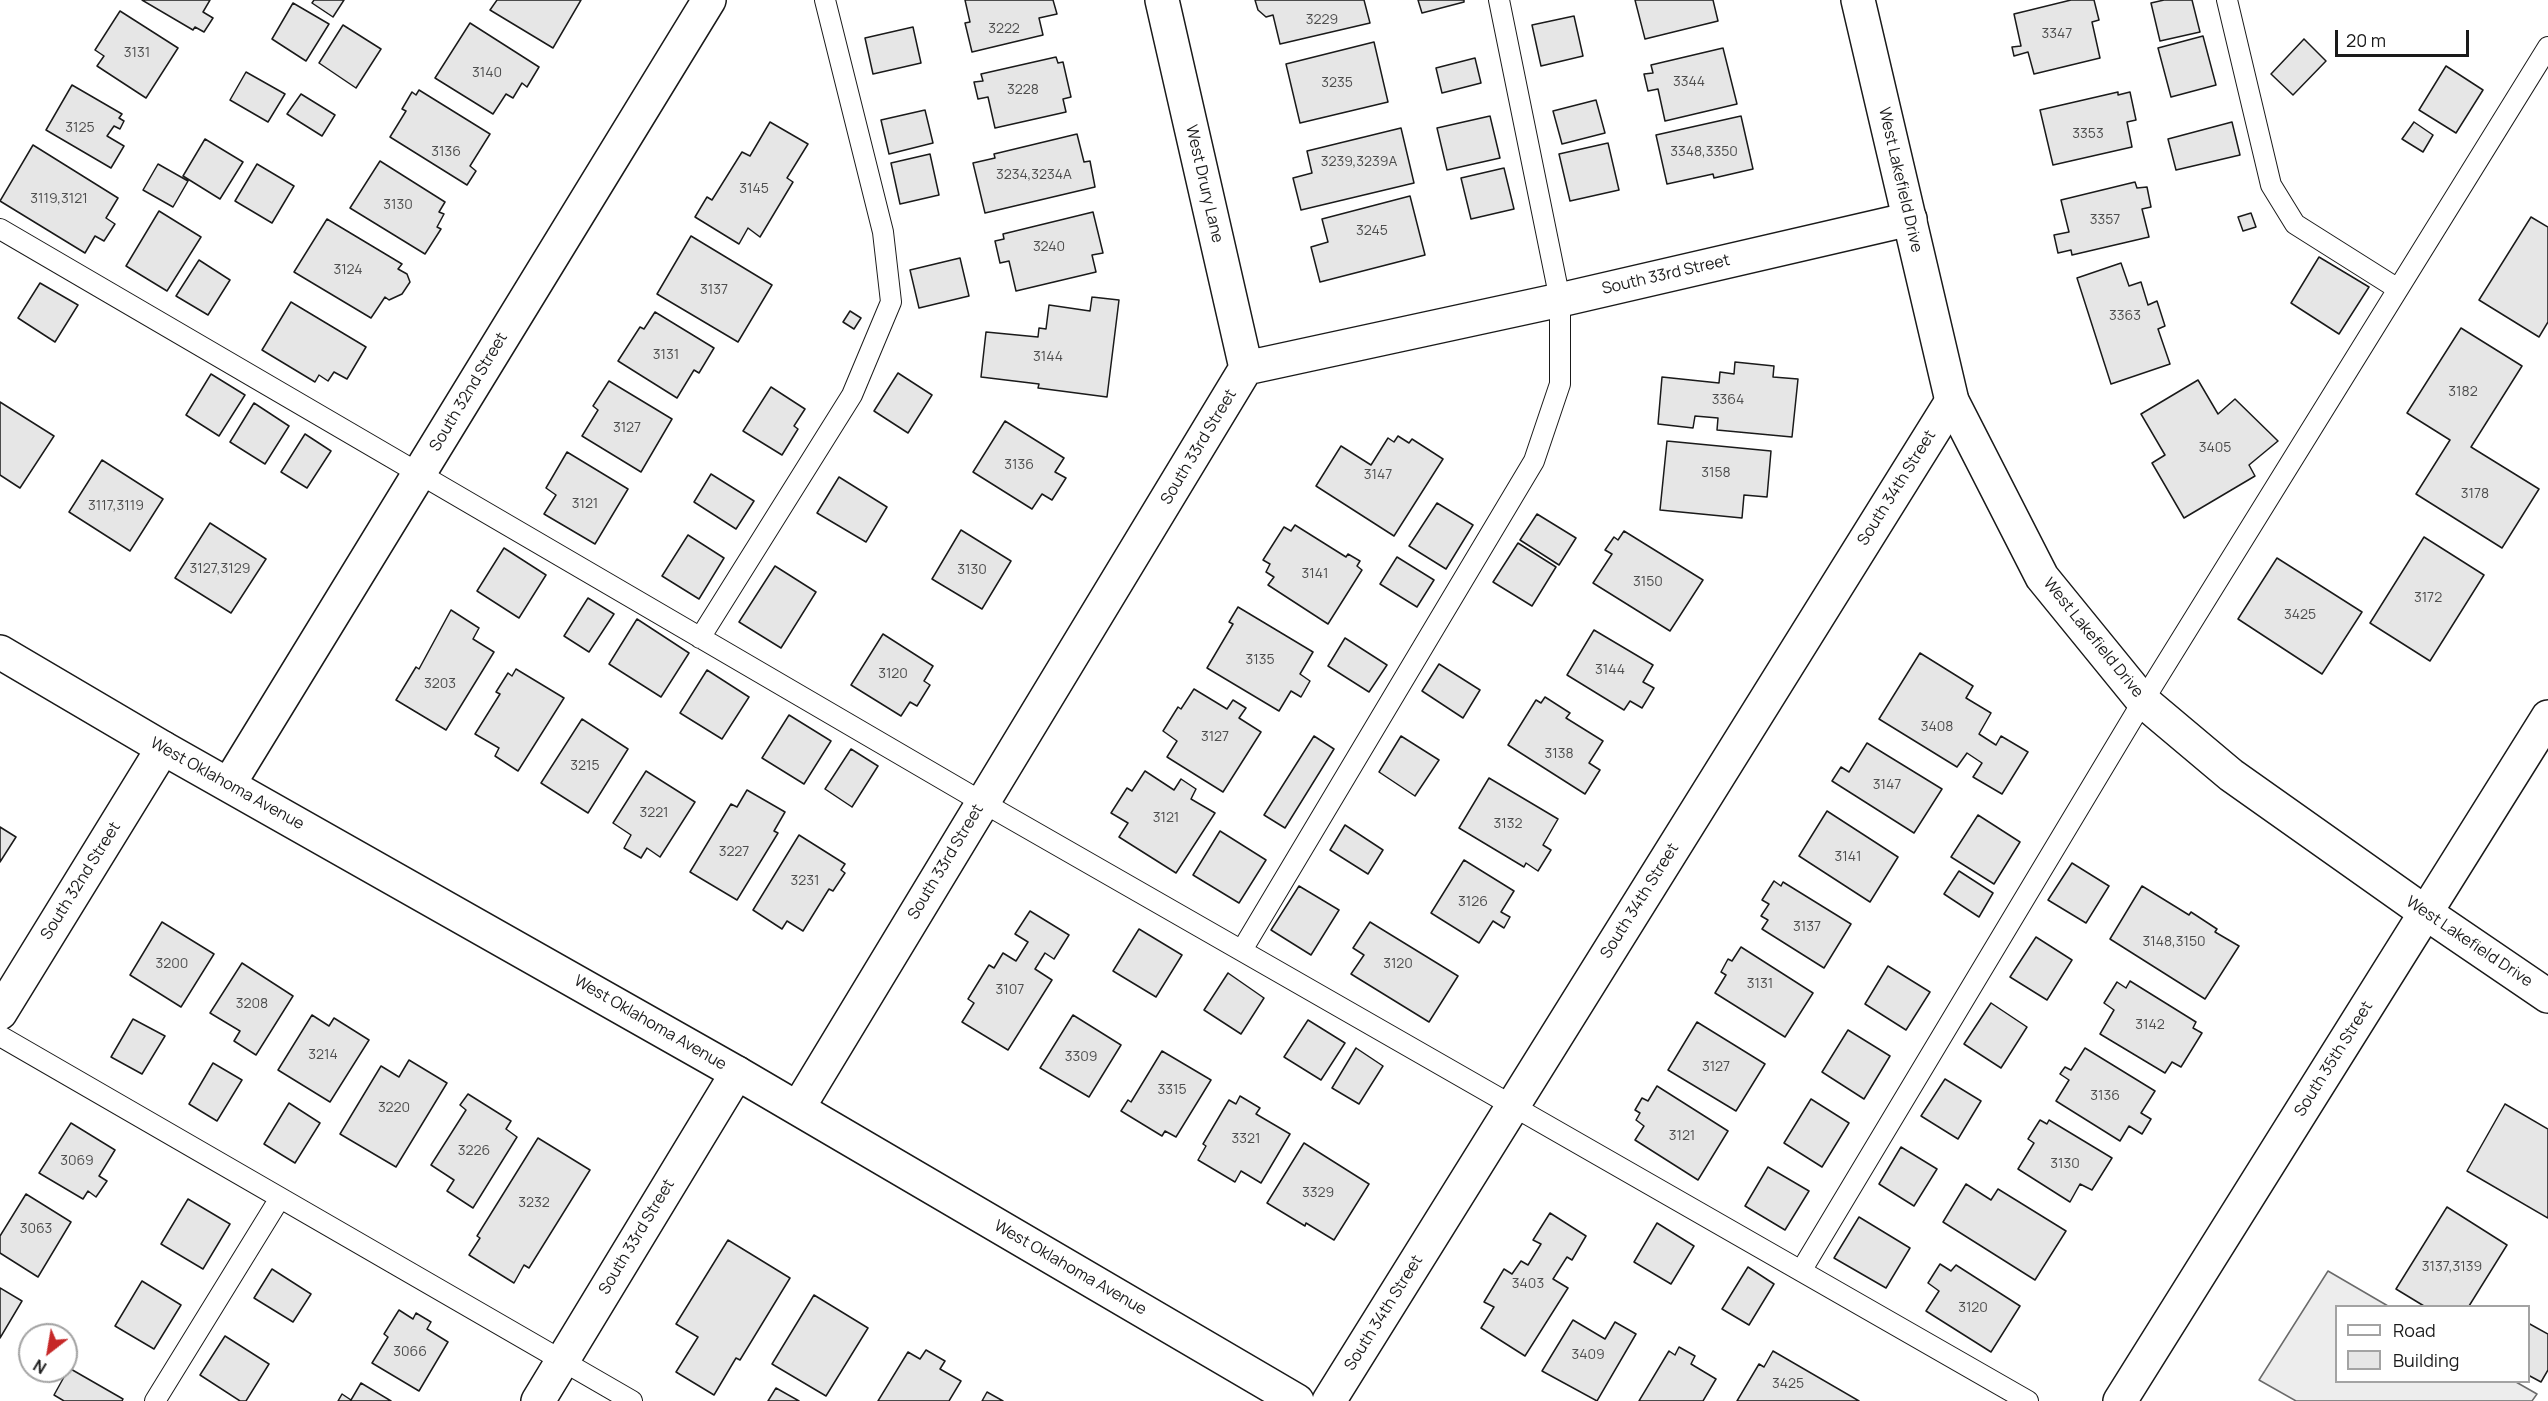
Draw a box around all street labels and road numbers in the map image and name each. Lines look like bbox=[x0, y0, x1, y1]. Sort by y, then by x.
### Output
street label: West Lakefield Drive bbox=[1874, 106, 1926, 254]
street label: West Drury Lane bbox=[1181, 123, 1227, 245]
street label: South 33rd Street bbox=[1600, 251, 1732, 299]
street label: South 32nd Street bbox=[426, 329, 512, 455]
street label: South 33rd Street bbox=[1157, 386, 1241, 508]
street label: South 34th Street bbox=[1854, 427, 1940, 549]
street label: West Lakefield Drive bbox=[2039, 574, 2147, 702]
street label: West Oklahoma Avenue bbox=[147, 734, 307, 834]
street label: South 33rd Street bbox=[904, 801, 988, 923]
street label: South 32nd Street bbox=[37, 819, 125, 943]
street label: South 34th Street bbox=[1597, 840, 1683, 962]
street label: West Lakefield Drive bbox=[2402, 893, 2536, 991]
street label: West Oklahoma Avenue bbox=[570, 971, 730, 1075]
street label: South 35th Street bbox=[2291, 998, 2377, 1120]
street label: South 33rd Street bbox=[595, 1176, 679, 1298]
street label: West Oklahoma Avenue bbox=[990, 1216, 1150, 1320]
street label: South 34th Street bbox=[1341, 1252, 1427, 1374]

